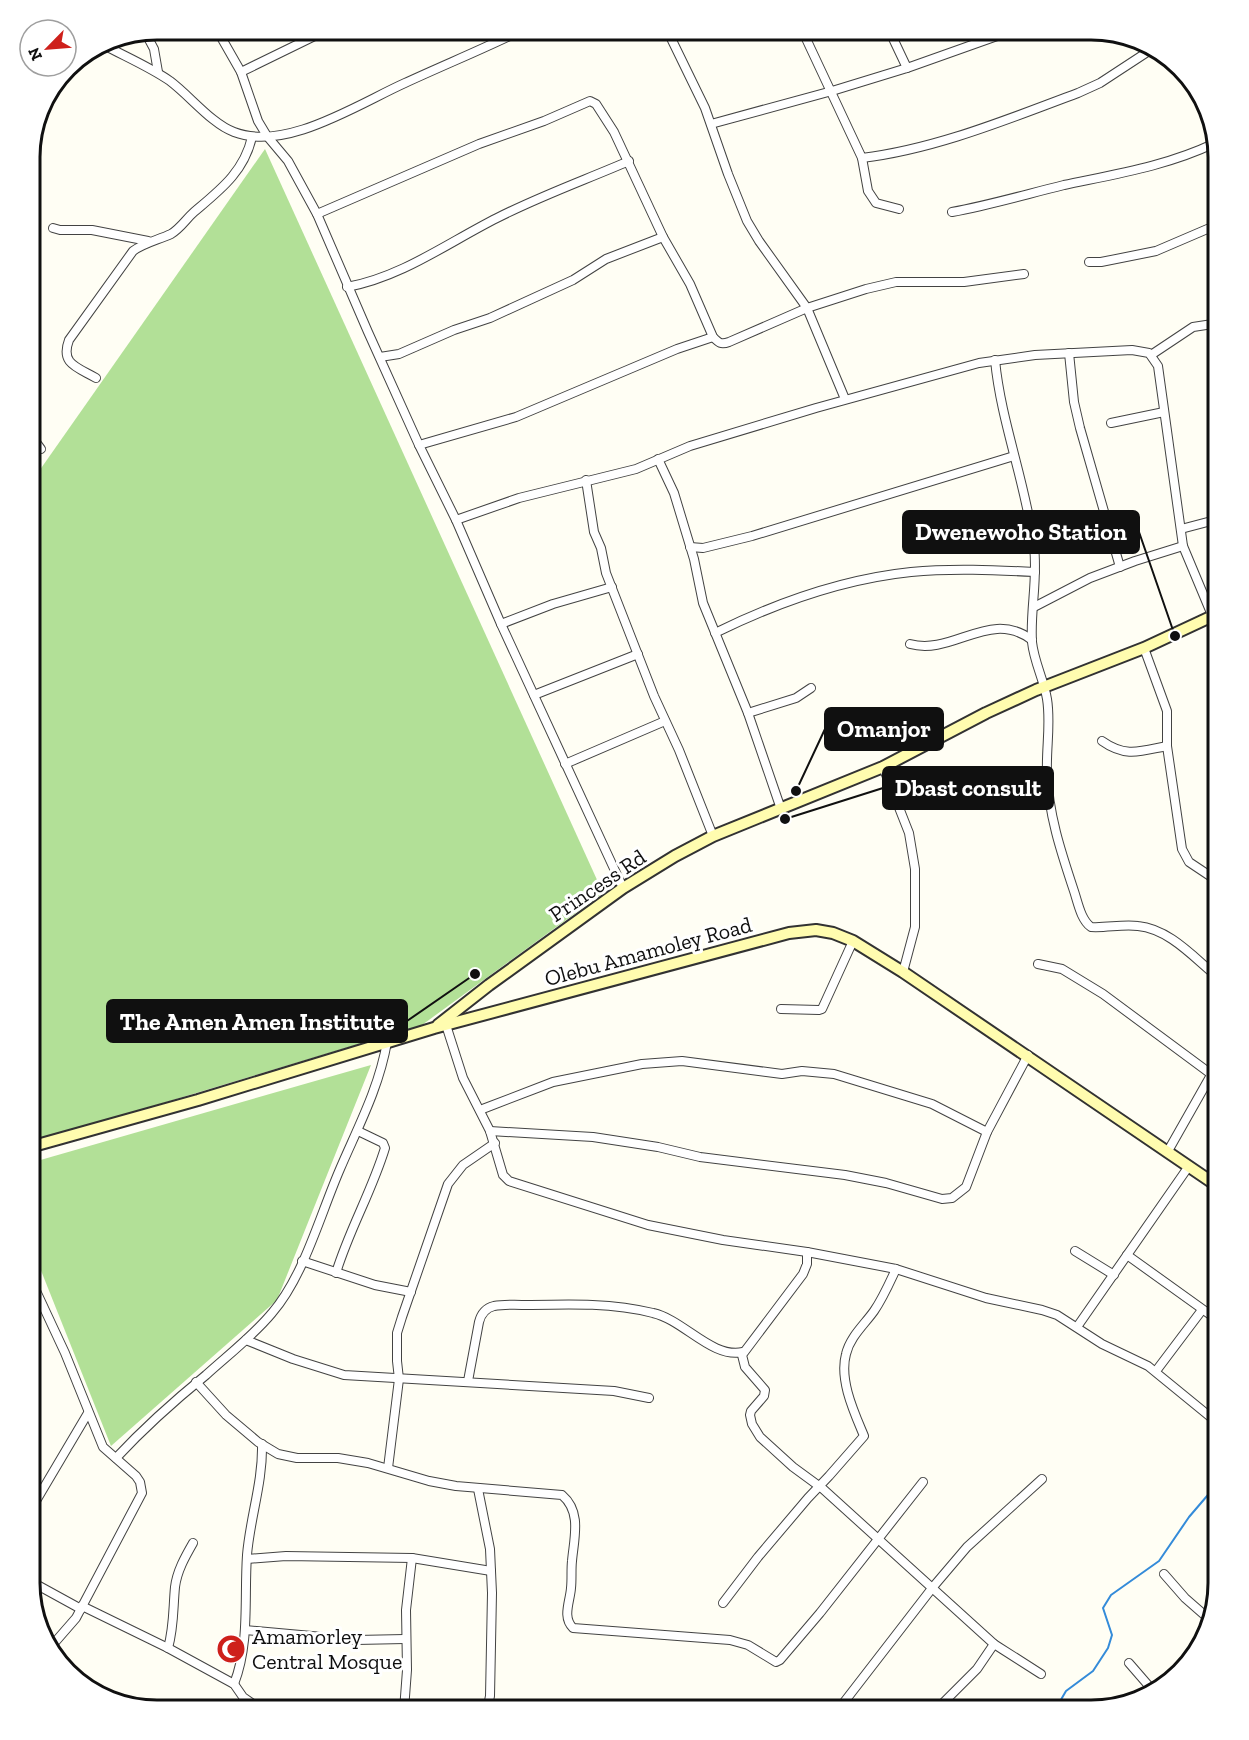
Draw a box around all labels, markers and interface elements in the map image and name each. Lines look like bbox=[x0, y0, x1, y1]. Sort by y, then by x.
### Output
north arrow bbox=[18, 18, 78, 78]
text: N bbox=[24, 45, 46, 64]
callout: Dwenewoho Station bbox=[903, 511, 1139, 553]
text: Dwenewoho Station bbox=[915, 517, 1127, 546]
callout: Omanjor bbox=[825, 708, 943, 750]
text: Omanjor bbox=[837, 714, 931, 743]
callout: Dbast consult bbox=[883, 767, 1053, 809]
text: Dbast consult bbox=[895, 773, 1042, 802]
street label: Princess Rd bbox=[544, 843, 651, 928]
street label: Olebu Amamoley Road bbox=[542, 911, 755, 992]
callout: The Amen Amen Institute bbox=[107, 1000, 407, 1042]
text: The Amen Amen Institute bbox=[120, 1007, 395, 1036]
place label: Amamorley Central Mosque bbox=[252, 1623, 402, 1675]
mosque icon: Amamorley Central Mosque bbox=[215, 1633, 247, 1665]

